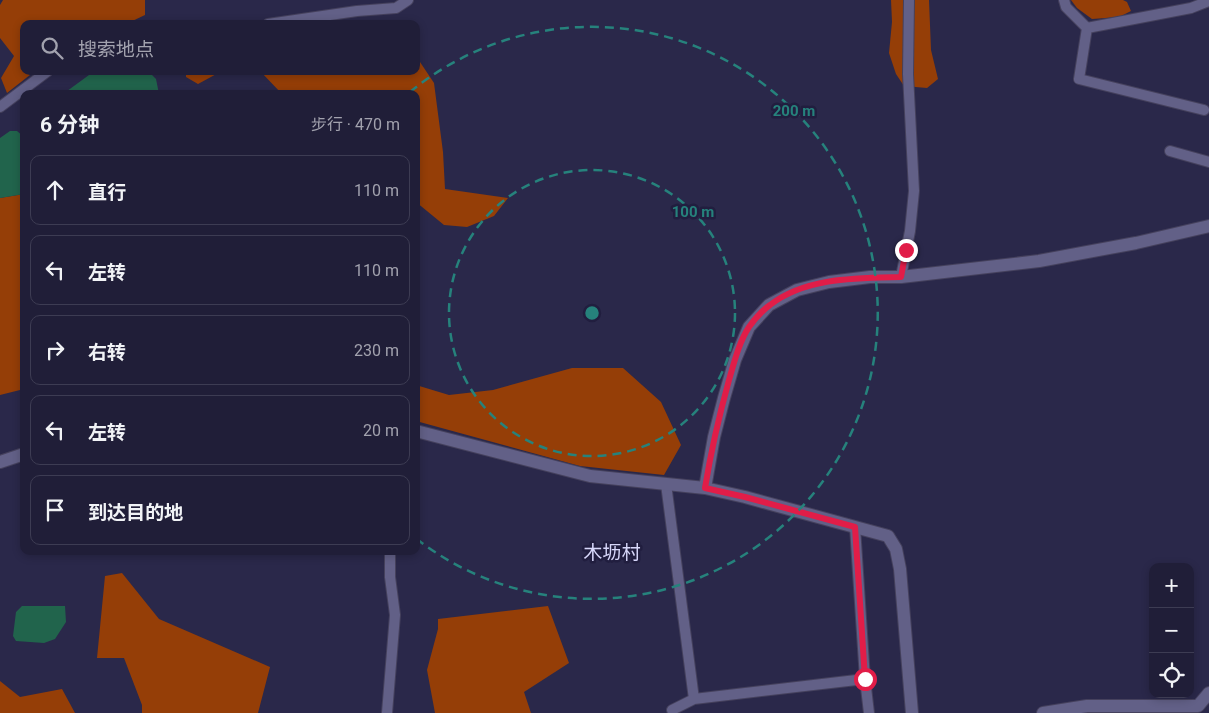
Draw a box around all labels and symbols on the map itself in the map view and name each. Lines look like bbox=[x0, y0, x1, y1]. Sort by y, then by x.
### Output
text: 200 m bbox=[773, 102, 815, 120]
text: 100 m bbox=[672, 203, 714, 221]
route end bbox=[895, 239, 918, 262]
centre of rings bbox=[583, 304, 601, 322]
district label: 木坜村 bbox=[583, 541, 641, 564]
route start bbox=[854, 668, 877, 691]

